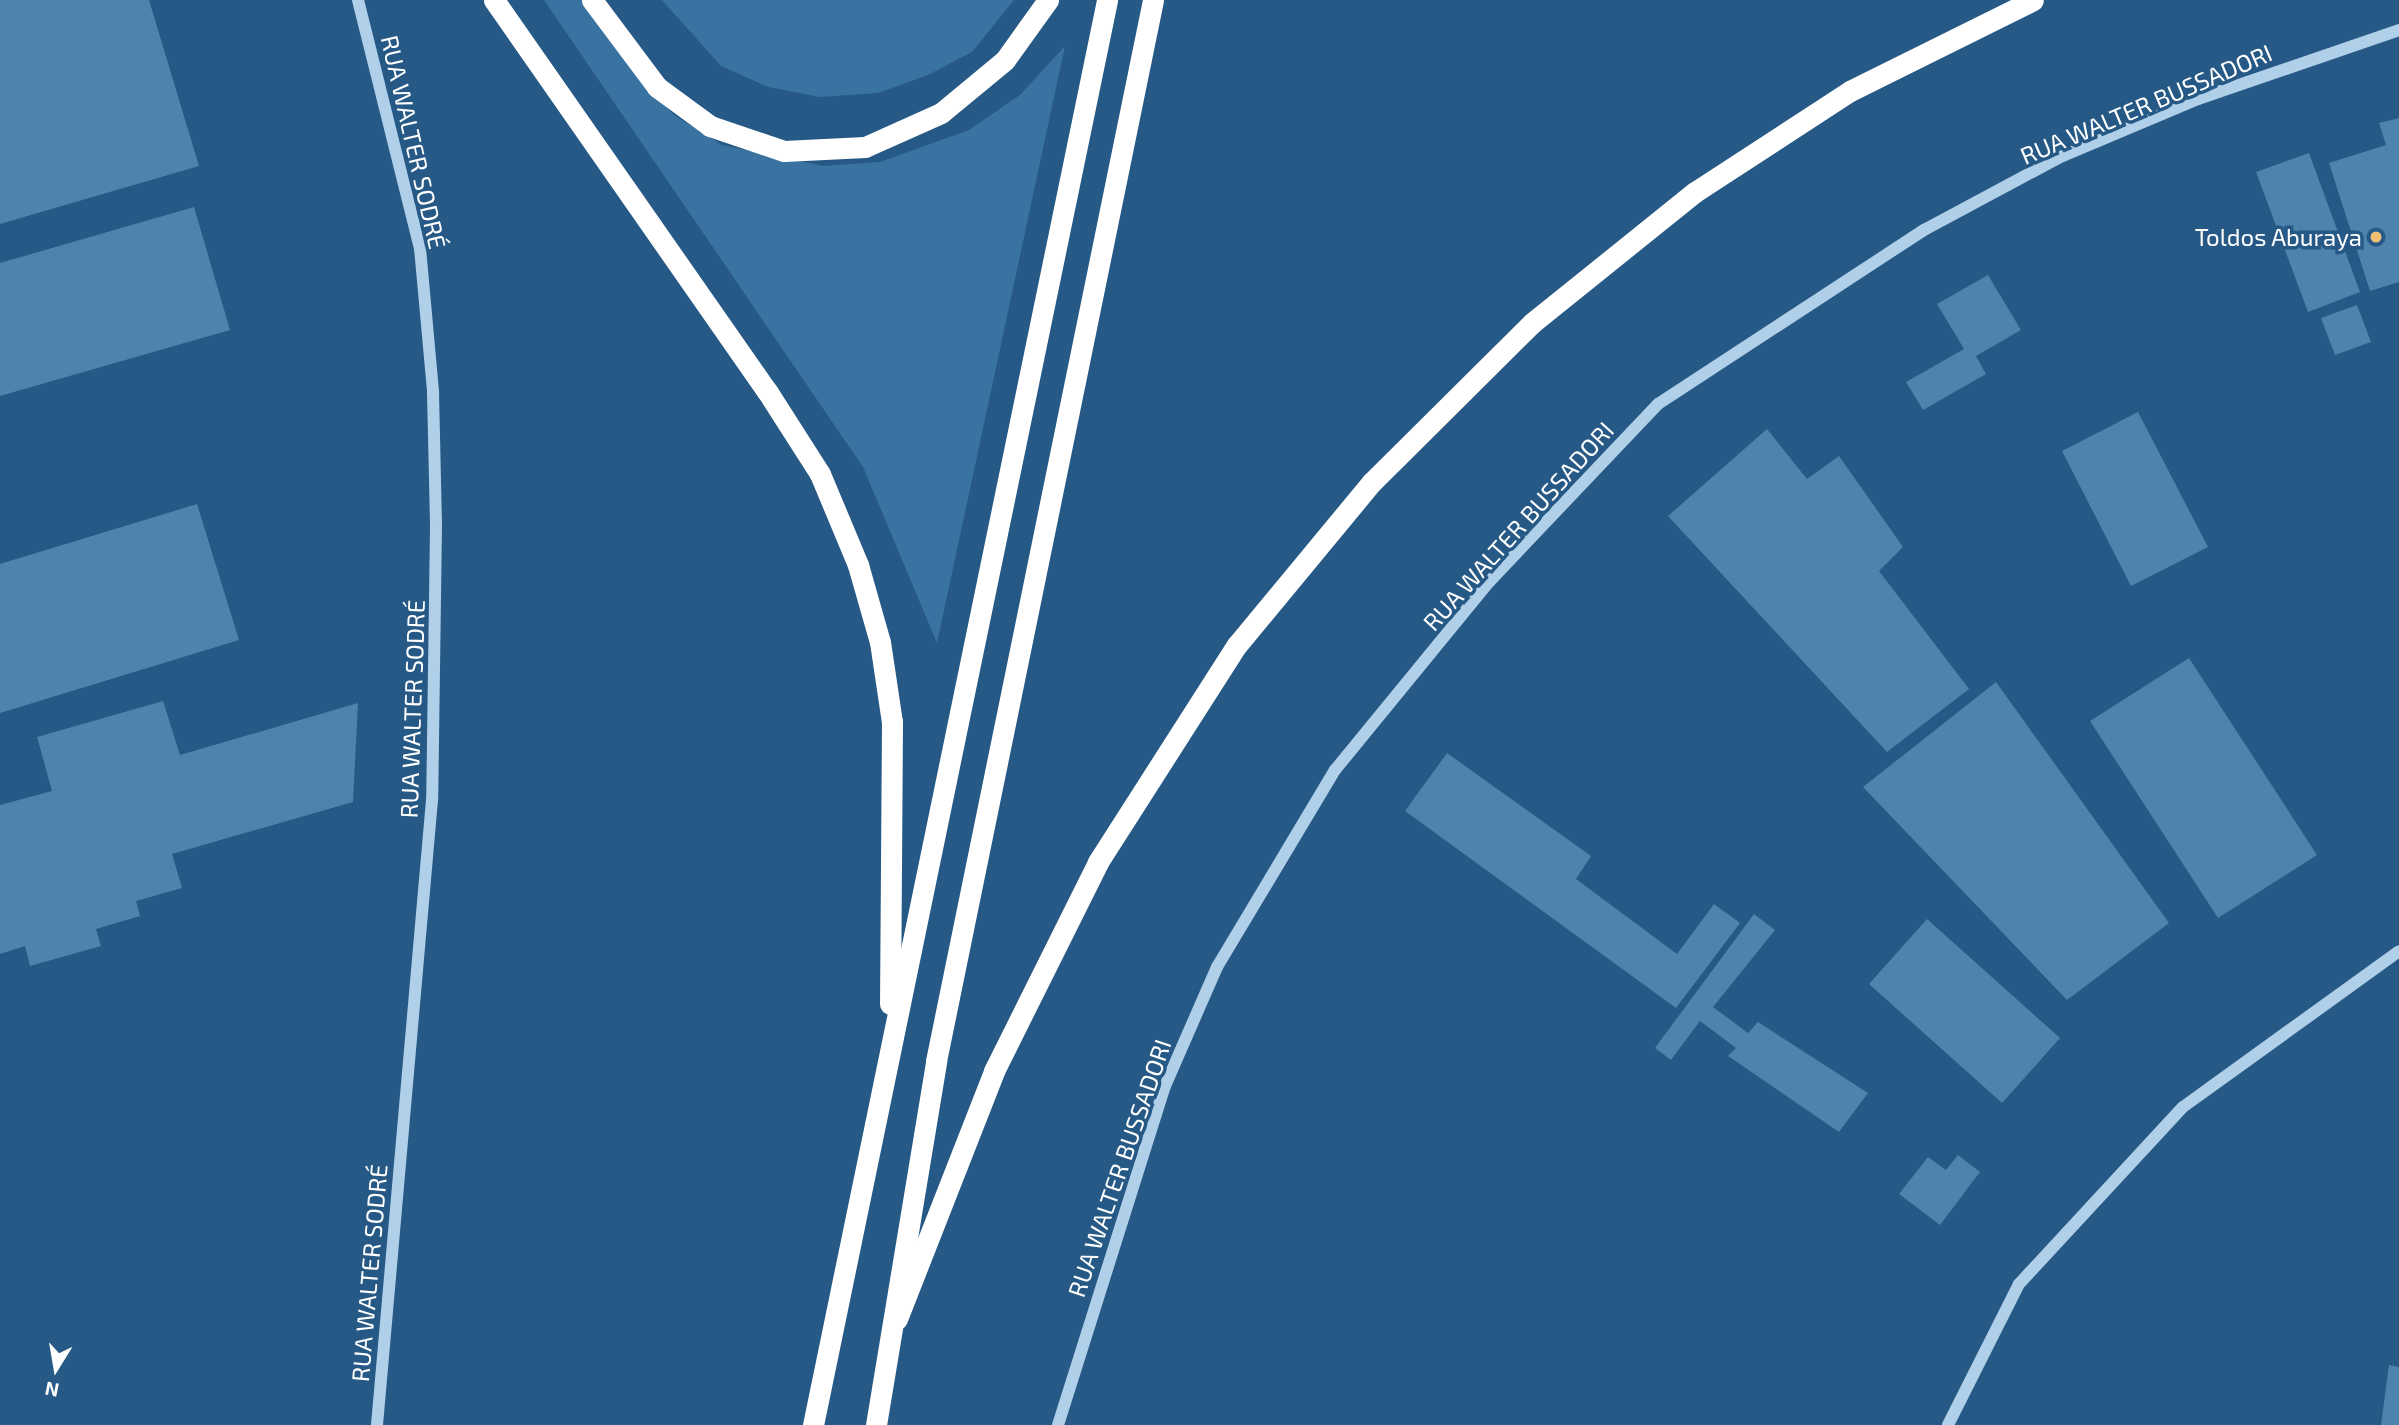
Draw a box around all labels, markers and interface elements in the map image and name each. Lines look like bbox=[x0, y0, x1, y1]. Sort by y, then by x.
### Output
street label: RUA WALTER SODRÉ bbox=[375, 32, 453, 252]
street label: RUA WALTER BUSSADORI bbox=[2015, 38, 2277, 170]
place label: Toldos Aburaya bbox=[2194, 223, 2362, 251]
marker: Toldos Aburaya bbox=[2368, 229, 2384, 245]
street label: RUA WALTER BUSSADORI bbox=[1417, 416, 1619, 636]
street label: RUA WALTER SODRÉ bbox=[394, 599, 430, 819]
street label: RUA WALTER BUSSADORI bbox=[1061, 1035, 1177, 1301]
street label: RUA WALTER SODRÉ bbox=[345, 1163, 393, 1383]
north arrow bbox=[21, 1334, 91, 1404]
text: N bbox=[43, 1378, 61, 1403]

